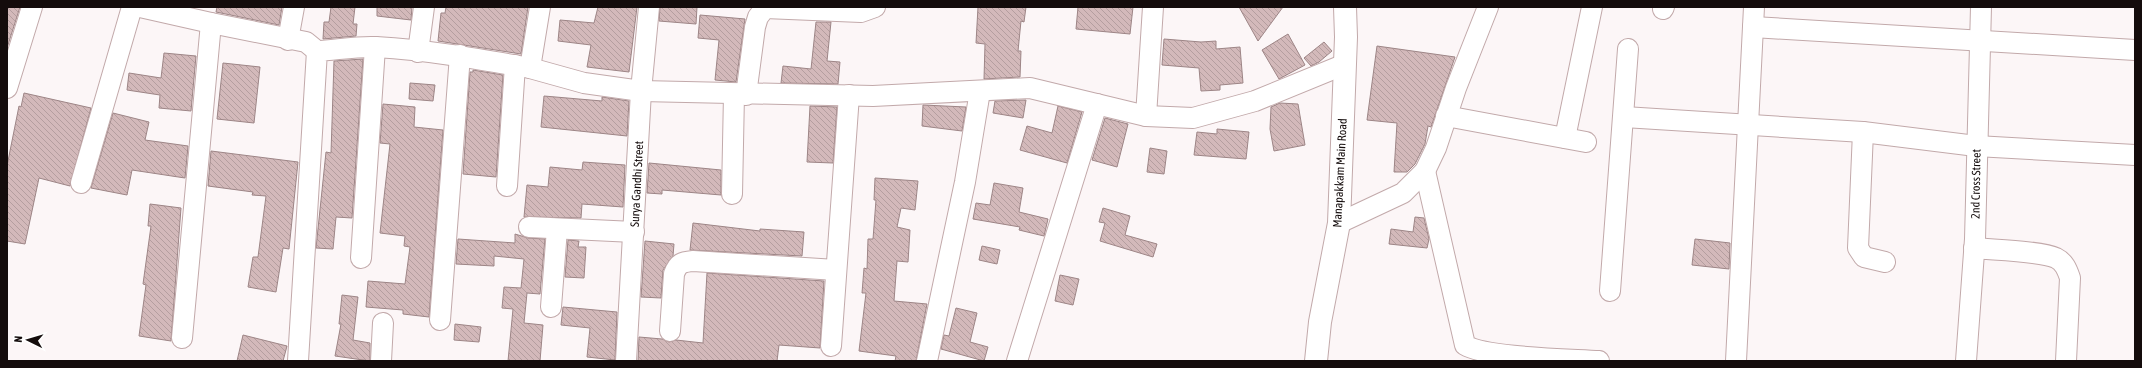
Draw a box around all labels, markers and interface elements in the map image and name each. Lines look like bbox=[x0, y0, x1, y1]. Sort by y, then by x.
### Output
street label: Manapakkam Main Road bbox=[1330, 118, 1350, 228]
street label: Surya Gandhi Street bbox=[628, 140, 646, 228]
street label: 2nd Cross Street bbox=[1968, 148, 1984, 219]
north arrow bbox=[8, 320, 48, 360]
text: N bbox=[12, 335, 24, 343]

